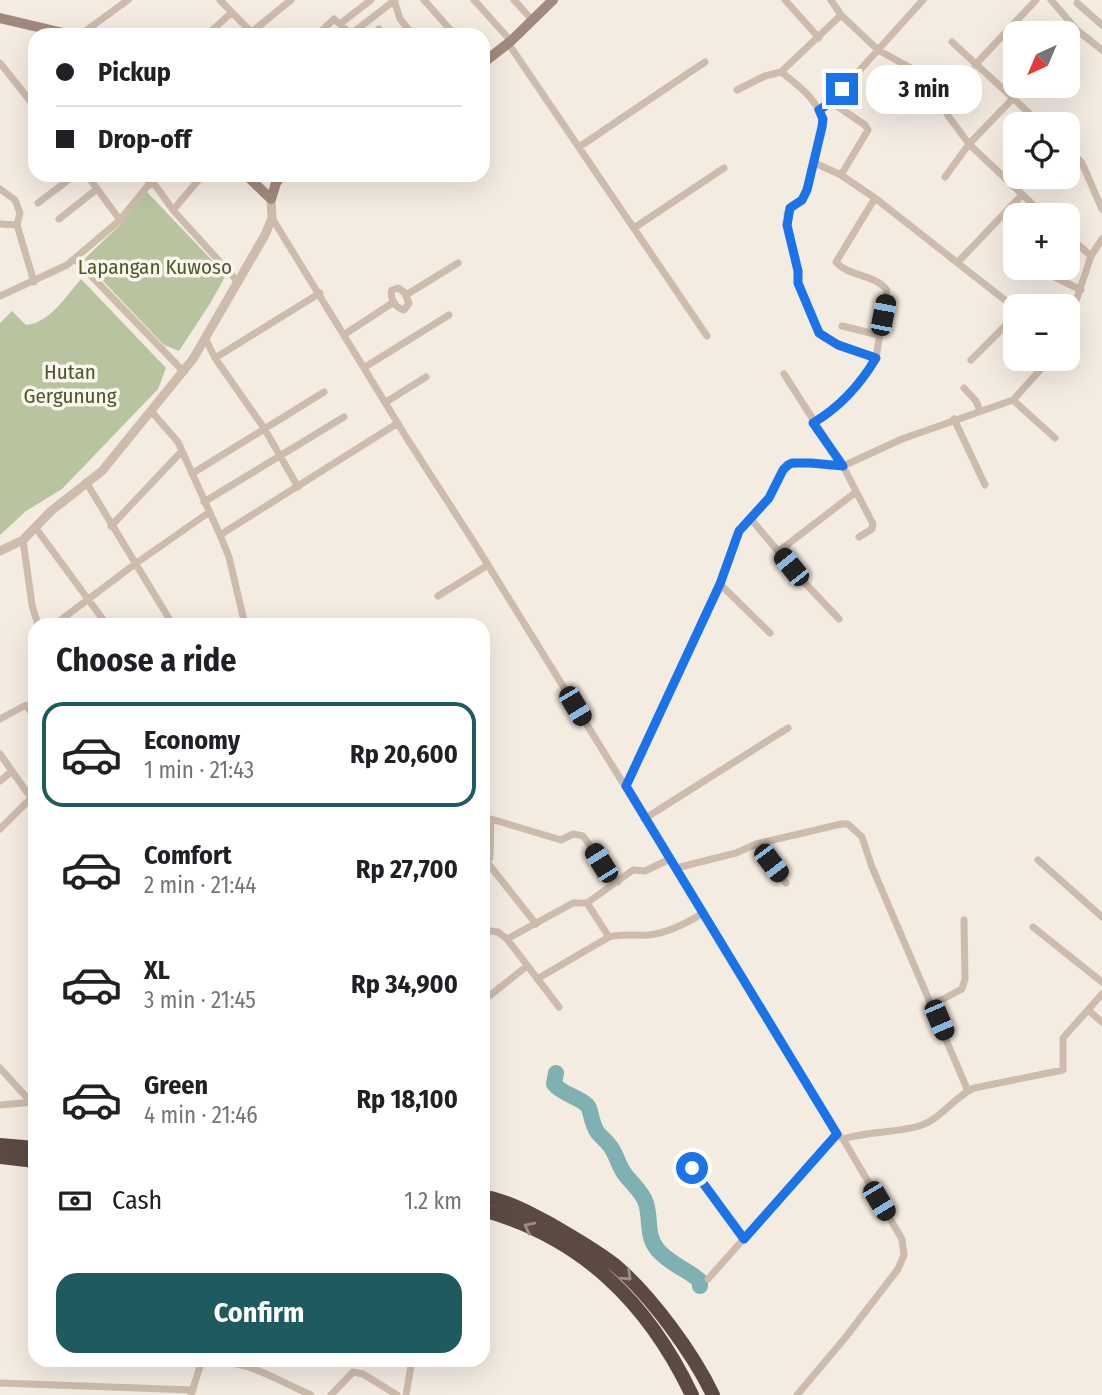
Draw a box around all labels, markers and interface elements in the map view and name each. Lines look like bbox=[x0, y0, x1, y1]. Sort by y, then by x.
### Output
north arrow bbox=[1003, 21, 1080, 98]
map controls bbox=[1003, 21, 1080, 371]
text: Pickup bbox=[98, 57, 171, 88]
callout: 3 min bbox=[866, 64, 982, 114]
route end bbox=[826, 73, 858, 105]
text: 3 min bbox=[898, 75, 950, 103]
button: locate bbox=[1003, 112, 1080, 189]
text: Drop-off bbox=[98, 124, 191, 155]
button: + bbox=[1003, 203, 1080, 280]
park label: Lapangan Kuwoso bbox=[78, 254, 232, 280]
car bbox=[869, 292, 898, 338]
button: − bbox=[1003, 294, 1080, 371]
park label: Hutan Gergunung bbox=[23, 359, 117, 409]
car bbox=[770, 544, 813, 590]
text: Choose a ride bbox=[56, 641, 237, 679]
car bbox=[556, 683, 595, 729]
icon: car bbox=[60, 723, 123, 786]
text: Economy bbox=[144, 725, 240, 756]
text: Rp 20,600 bbox=[350, 739, 458, 770]
text: 1 min · 21:43 bbox=[144, 756, 254, 784]
icon: car bbox=[60, 838, 123, 901]
text: Comfort bbox=[144, 840, 232, 871]
car bbox=[581, 840, 622, 886]
car bbox=[750, 840, 793, 886]
text: Rp 27,700 bbox=[356, 854, 458, 885]
text: 2 min · 21:44 bbox=[144, 871, 256, 899]
icon: car bbox=[60, 953, 123, 1016]
text: XL bbox=[144, 955, 170, 986]
text: Rp 34,900 bbox=[351, 969, 458, 1000]
text: 3 min · 21:45 bbox=[144, 986, 256, 1014]
car bbox=[922, 997, 957, 1043]
icon: car bbox=[60, 1068, 123, 1131]
text: Green bbox=[144, 1070, 208, 1101]
text: Rp 18,100 bbox=[356, 1084, 458, 1115]
text: 4 min · 21:46 bbox=[144, 1101, 258, 1129]
route start bbox=[676, 1152, 708, 1184]
car bbox=[860, 1178, 899, 1224]
icon: cash bbox=[56, 1182, 94, 1220]
text: Cash bbox=[112, 1185, 162, 1216]
text: 1.2 km bbox=[404, 1187, 462, 1215]
one-way arrow bbox=[524, 1222, 536, 1236]
one-way arrow bbox=[619, 1268, 632, 1281]
button: Confirm bbox=[56, 1273, 462, 1353]

